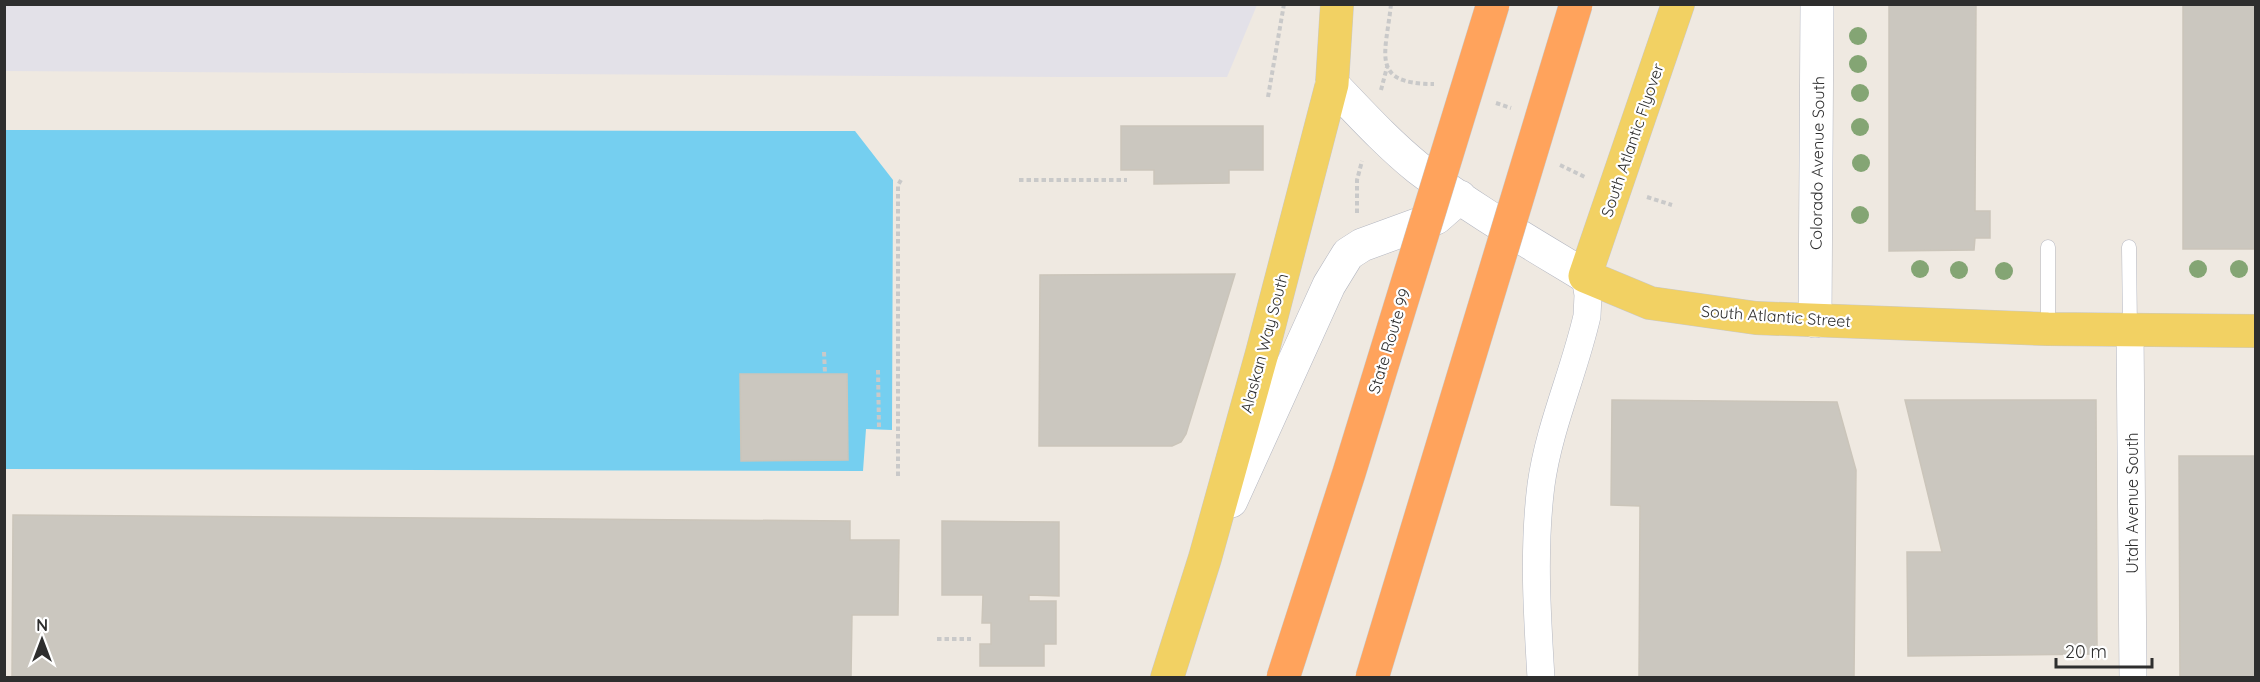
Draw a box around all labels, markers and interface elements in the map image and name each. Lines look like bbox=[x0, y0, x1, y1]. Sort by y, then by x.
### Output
street label: South Atlantic Flyover bbox=[1596, 61, 1668, 219]
street label: Colorado Avenue South bbox=[1805, 76, 1829, 250]
street label: Alaskan Way South bbox=[1236, 271, 1292, 415]
street label: State Route 99 bbox=[1364, 286, 1414, 396]
street label: South Atlantic Street bbox=[1700, 301, 1852, 331]
street label: Utah Avenue South bbox=[2122, 432, 2142, 574]
north arrow bbox=[12, 610, 72, 670]
text: N bbox=[36, 615, 48, 635]
scale bar bbox=[2056, 631, 2152, 669]
text: 20 m bbox=[2065, 640, 2107, 663]

